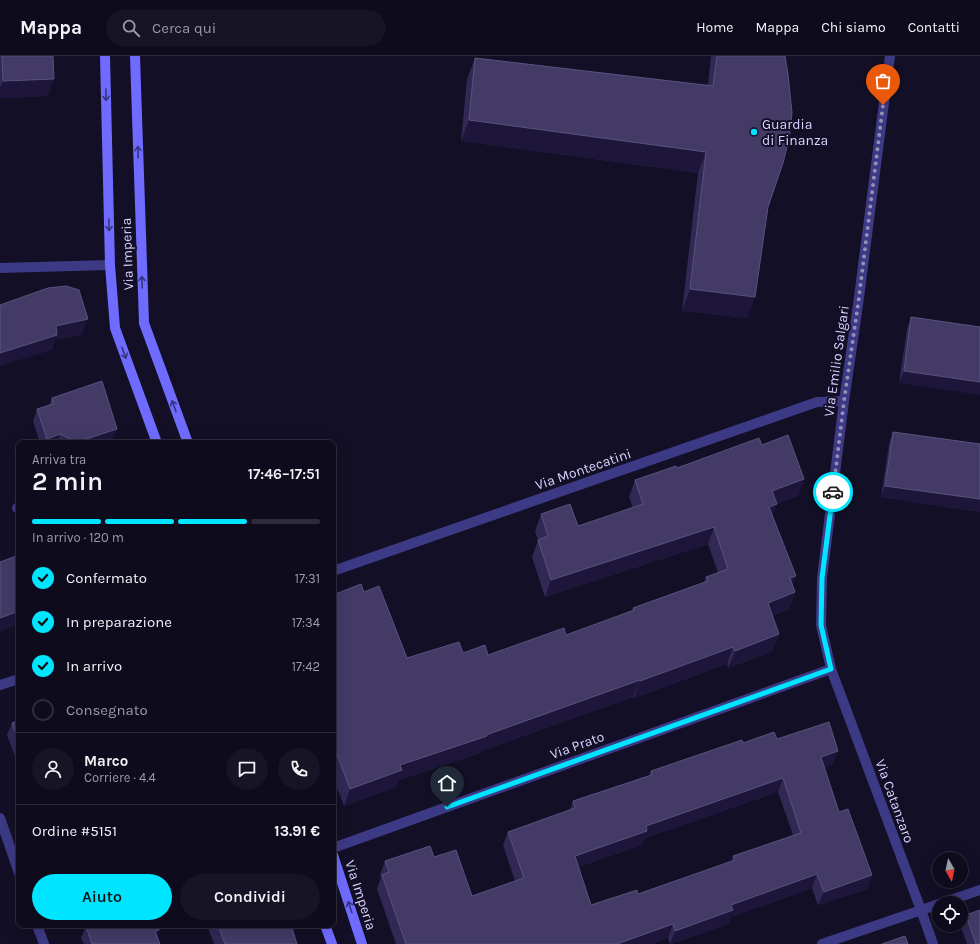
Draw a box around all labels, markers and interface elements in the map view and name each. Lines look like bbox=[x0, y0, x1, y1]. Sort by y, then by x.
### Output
search box bbox=[106, 10, 386, 46]
text: Mappa bbox=[20, 17, 82, 39]
icon: search bbox=[120, 17, 142, 39]
text: Cerca qui bbox=[152, 19, 216, 37]
text: Home bbox=[696, 19, 733, 36]
text: Mappa bbox=[755, 19, 799, 36]
text: Chi siamo bbox=[821, 19, 886, 36]
text: Contatti bbox=[908, 19, 960, 36]
pin bbox=[866, 64, 900, 105]
icon: bag bbox=[872, 70, 894, 92]
one-way arrow bbox=[102, 88, 110, 101]
place label: Guardia di Finanza bbox=[762, 116, 828, 149]
marker: Guardia di Finanza bbox=[749, 127, 759, 137]
one-way arrow bbox=[134, 146, 142, 159]
street label: Via Imperia bbox=[118, 217, 137, 290]
one-way arrow bbox=[106, 218, 113, 231]
one-way arrow bbox=[139, 276, 146, 289]
street label: Via Emilio Salgari bbox=[820, 304, 853, 418]
one-way arrow bbox=[121, 347, 128, 360]
one-way arrow bbox=[170, 401, 178, 413]
street label: Via Montecatini bbox=[533, 445, 633, 494]
text: Arriva tra bbox=[32, 452, 86, 467]
text: 17:46–17:51 bbox=[248, 465, 320, 483]
text: 2 min bbox=[32, 466, 103, 497]
courier bbox=[813, 472, 853, 512]
icon: car bbox=[822, 481, 844, 503]
text: In arrivo · 120 m bbox=[32, 530, 124, 545]
icon: check bbox=[32, 567, 54, 589]
text: Confermato bbox=[66, 569, 147, 587]
text: 17:31 bbox=[295, 571, 320, 586]
icon: check bbox=[32, 611, 54, 633]
text: In preparazione bbox=[66, 613, 172, 631]
text: 17:34 bbox=[292, 615, 320, 630]
icon: check bbox=[32, 655, 54, 677]
text: In arrivo bbox=[66, 657, 122, 675]
text: 17:42 bbox=[292, 659, 320, 674]
text: Consegnato bbox=[66, 701, 148, 719]
street label: Via Prato bbox=[548, 728, 607, 763]
button: person bbox=[32, 748, 74, 790]
button: chat bbox=[226, 748, 268, 790]
button: phone bbox=[278, 748, 320, 790]
text: Marco bbox=[84, 752, 128, 770]
street label: Via Catanzaro bbox=[872, 757, 918, 845]
pin bbox=[430, 766, 464, 807]
text: Corriere · 4.4 bbox=[84, 770, 156, 785]
icon: home bbox=[436, 772, 458, 794]
text: Ordine #5151 bbox=[32, 822, 117, 840]
text: 13.91 € bbox=[274, 822, 320, 840]
north arrow bbox=[932, 852, 968, 888]
map controls bbox=[932, 852, 968, 932]
street label: Via Imperia bbox=[341, 858, 380, 932]
button: Aiuto bbox=[32, 874, 172, 920]
button: Condividi bbox=[180, 874, 320, 920]
button: locate bbox=[932, 896, 968, 932]
one-way arrow bbox=[346, 901, 353, 914]

